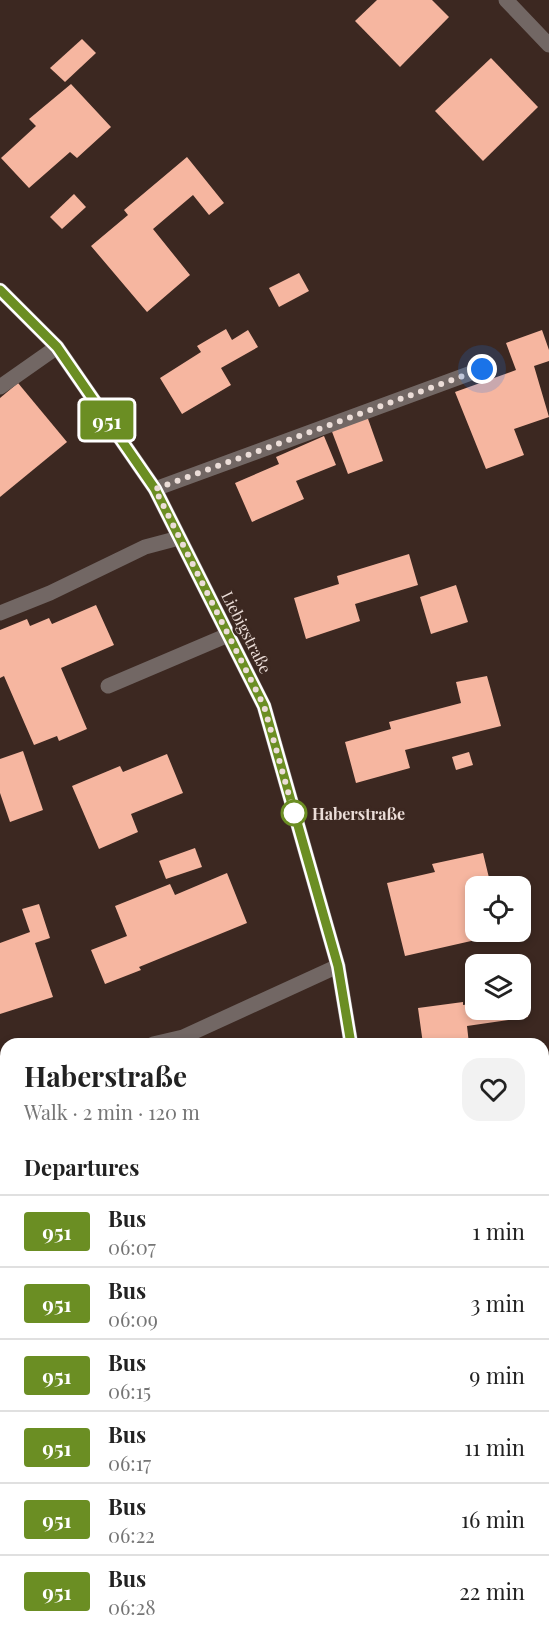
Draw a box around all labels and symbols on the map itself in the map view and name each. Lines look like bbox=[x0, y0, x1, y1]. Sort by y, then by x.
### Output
your location bbox=[467, 354, 497, 384]
line badge: 951 bbox=[72, 400, 142, 440]
street label: Liebigstraße bbox=[217, 587, 277, 677]
marker: Haberstraße bbox=[281, 800, 307, 826]
place label: Haberstraße bbox=[312, 803, 405, 824]

